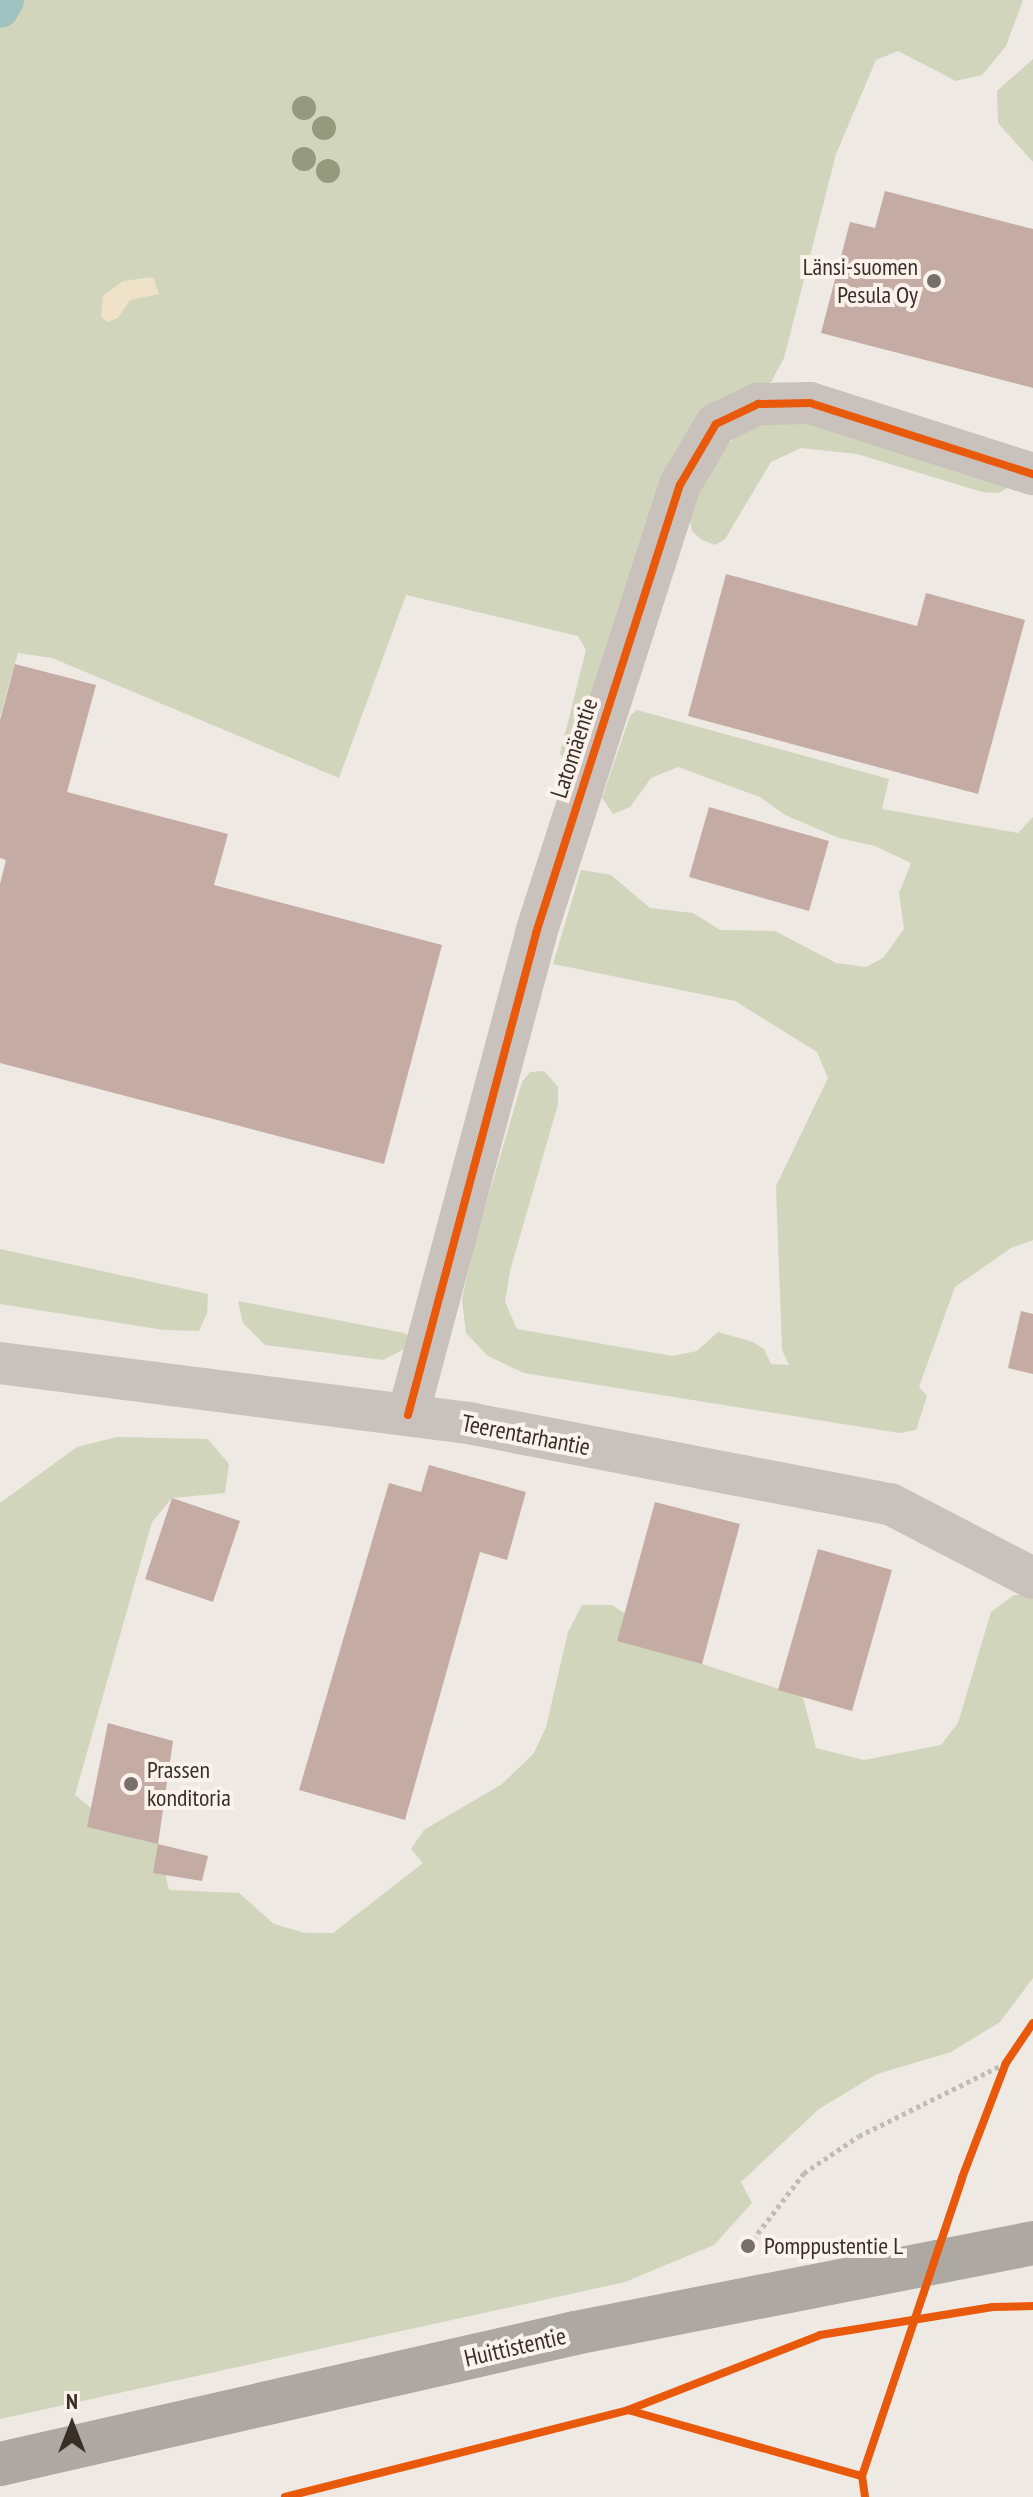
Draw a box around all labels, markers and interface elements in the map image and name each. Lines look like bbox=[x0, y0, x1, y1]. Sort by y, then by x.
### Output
place label: Länsi-suomen Pesula Oy bbox=[803, 253, 918, 309]
marker: Länsi-suomen Pesula Oy bbox=[925, 272, 943, 290]
street label: Latomäentie bbox=[544, 694, 604, 802]
street label: Teerentarhantie bbox=[459, 1408, 593, 1462]
place label: Prassen konditoria bbox=[147, 1756, 231, 1812]
marker: Prassen konditoria bbox=[122, 1775, 140, 1793]
place label: Pomppustentie L bbox=[764, 2232, 903, 2260]
marker: Pomppustentie L bbox=[739, 2237, 757, 2255]
street label: Huittistentie bbox=[461, 2321, 569, 2373]
north arrow bbox=[32, 2385, 112, 2465]
text: N bbox=[66, 2387, 78, 2415]

